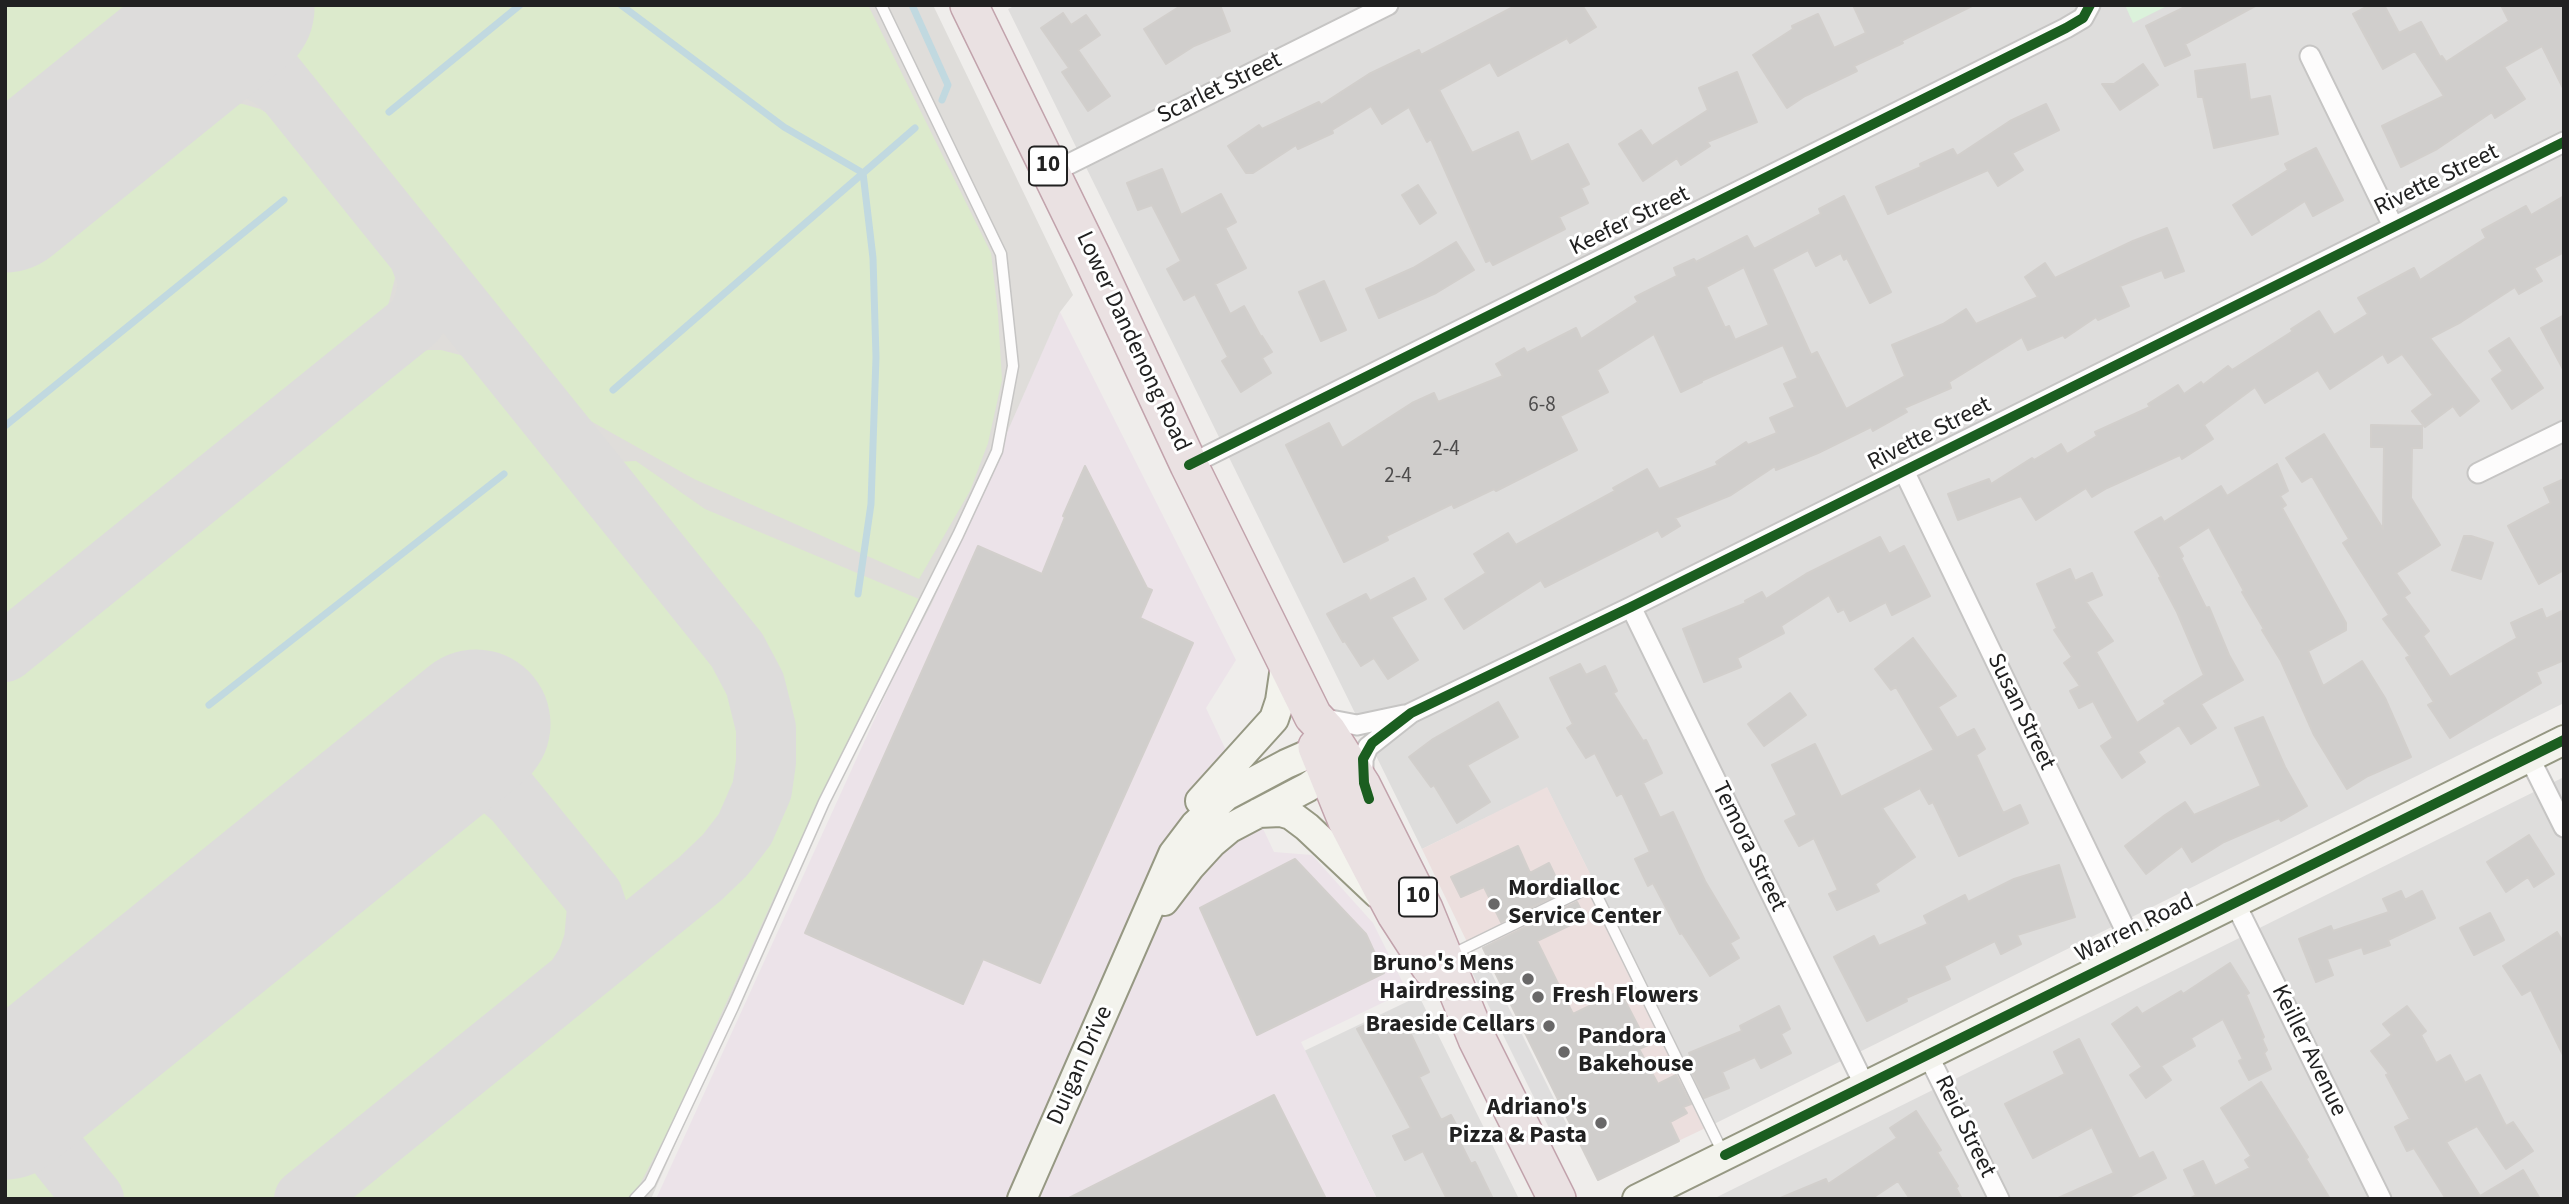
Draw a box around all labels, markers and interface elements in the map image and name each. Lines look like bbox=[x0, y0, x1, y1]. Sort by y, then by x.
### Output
street label: Scarlet Street bbox=[1153, 47, 1287, 131]
street label: Rivette Street bbox=[2370, 139, 2504, 223]
road number: 10 bbox=[1029, 146, 1067, 186]
street label: Keefer Street bbox=[1566, 181, 1694, 263]
street label: Lower Dandenong Road bbox=[1068, 227, 1196, 457]
street label: Rivette Street bbox=[1864, 392, 1996, 478]
house number: 6-8 bbox=[1528, 393, 1556, 419]
house number: 2-4 bbox=[1432, 437, 1460, 463]
house number: 2-4 bbox=[1384, 464, 1412, 490]
street label: Susan Street bbox=[1979, 649, 2061, 775]
street label: Temora Street bbox=[1704, 777, 1792, 917]
place label: Mordialloc Service Center bbox=[1508, 876, 1661, 932]
road number: 10 bbox=[1399, 877, 1437, 916]
street label: Warren Road bbox=[2071, 888, 2199, 970]
marker: Mordialloc Service Center bbox=[1486, 896, 1502, 912]
place label: Bruno's Mens Hairdressing bbox=[1372, 951, 1514, 1007]
marker: Bruno's Mens Hairdressing bbox=[1520, 971, 1536, 987]
street label: Keiller Avenue bbox=[2264, 981, 2352, 1121]
place label: Fresh Flowers bbox=[1552, 983, 1698, 1011]
marker: Fresh Flowers bbox=[1530, 989, 1546, 1005]
street label: Duigan Drive bbox=[1042, 1002, 1120, 1130]
place label: Braeside Cellars bbox=[1366, 1012, 1535, 1040]
marker: Braeside Cellars bbox=[1541, 1018, 1557, 1034]
place label: Pandora Bakehouse bbox=[1578, 1024, 1694, 1080]
marker: Pandora Bakehouse bbox=[1556, 1044, 1572, 1060]
street label: Reid Street bbox=[1927, 1071, 2001, 1183]
place label: Adriano's Pizza & Pasta bbox=[1448, 1095, 1587, 1151]
marker: Adriano's Pizza & Pasta bbox=[1593, 1115, 1609, 1131]

